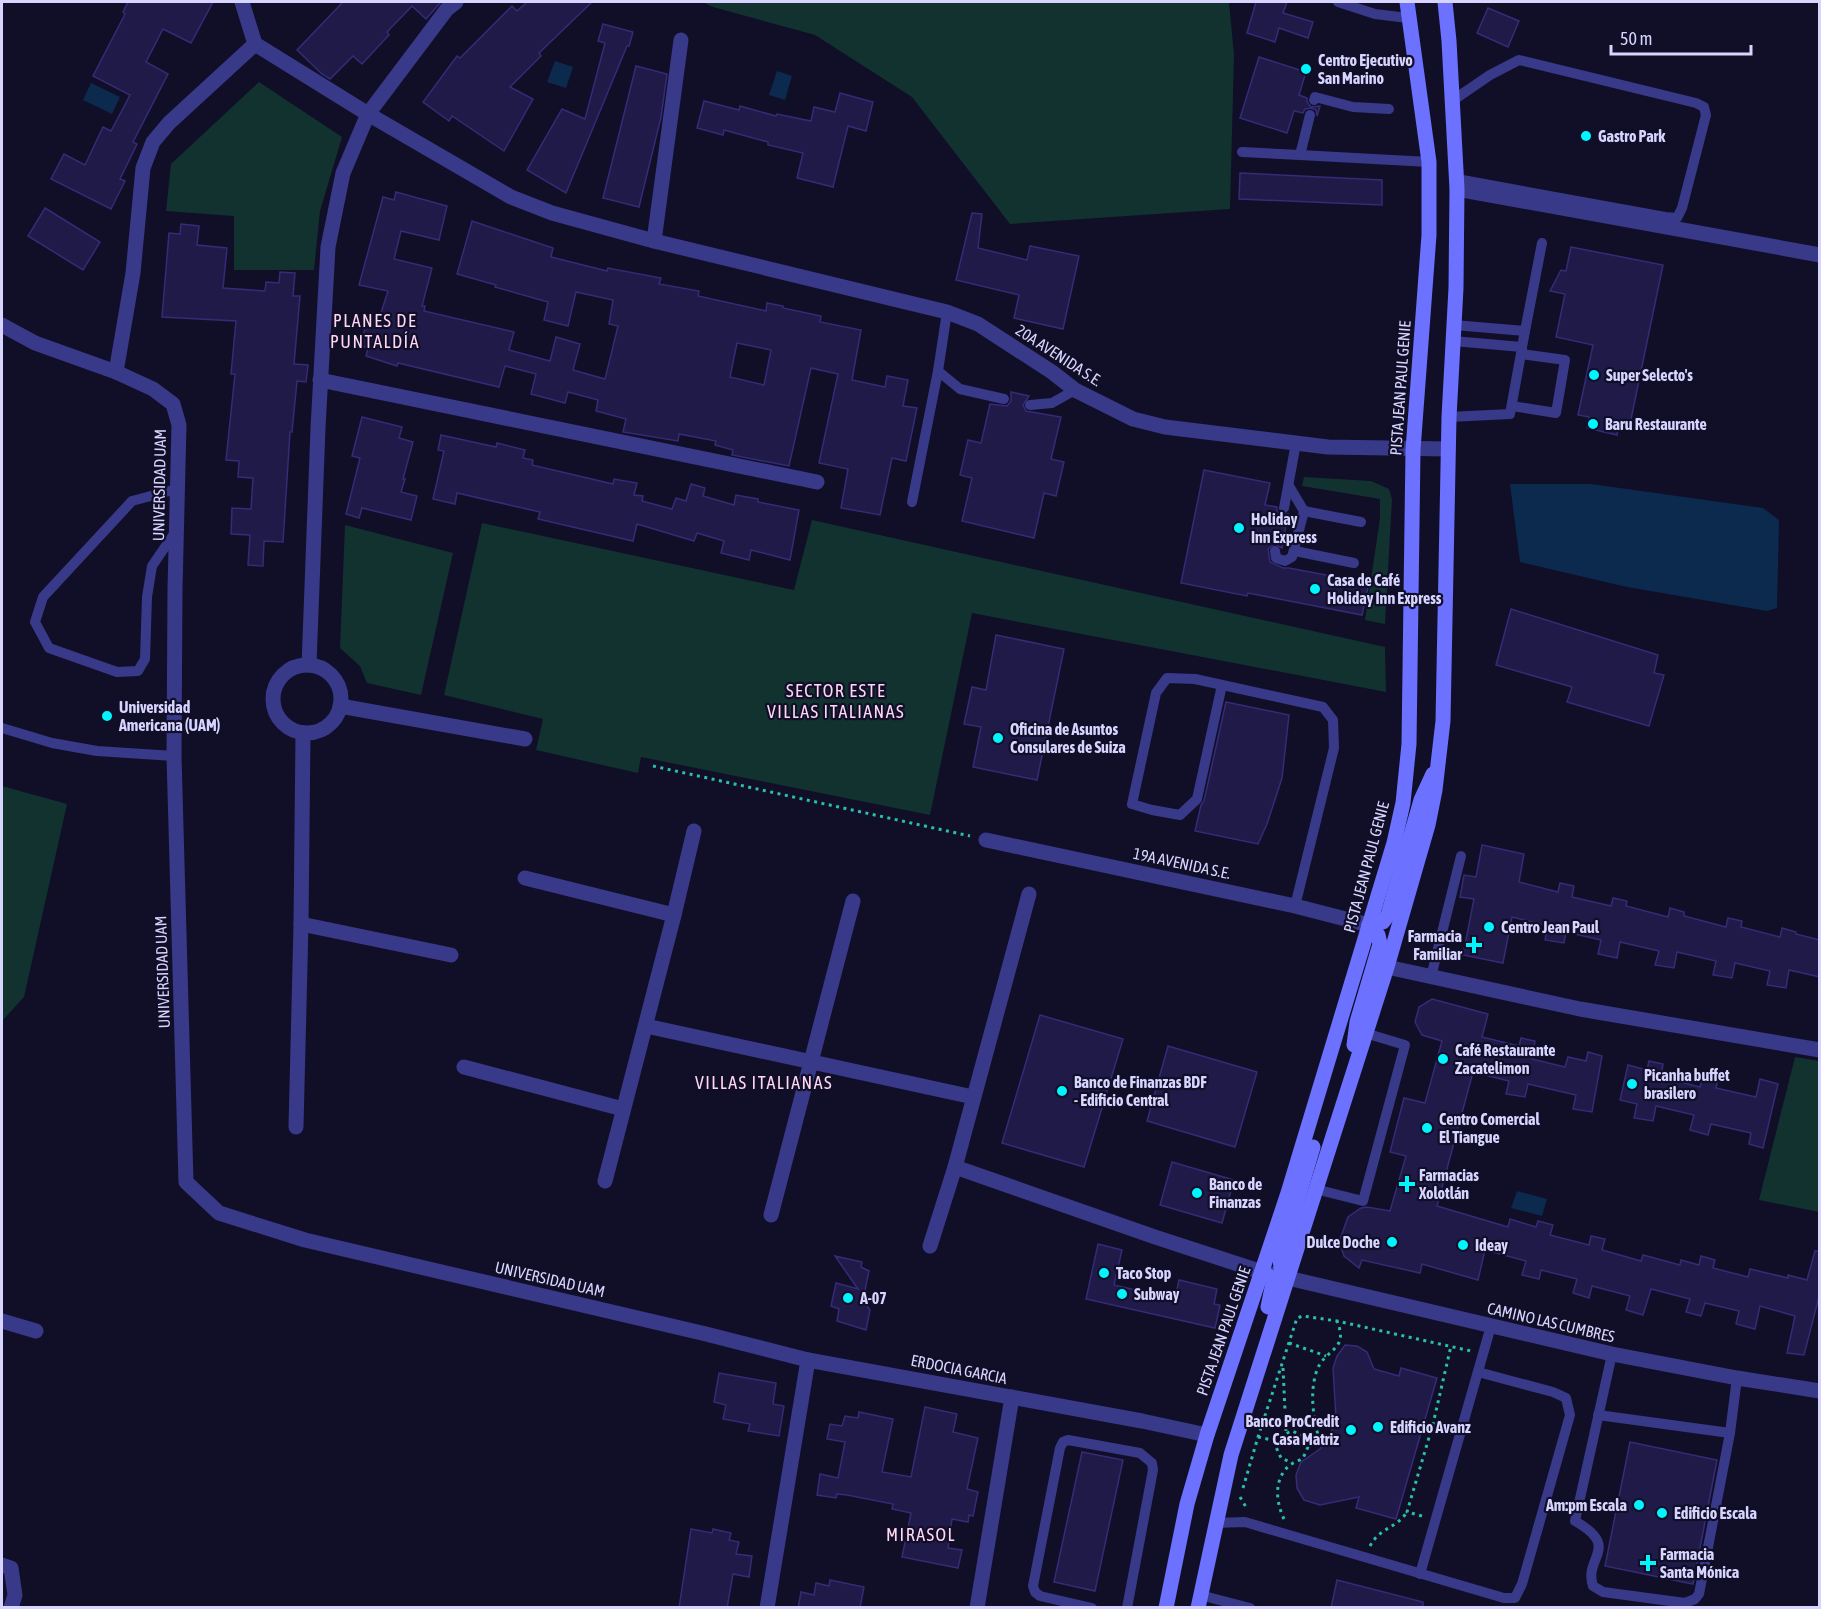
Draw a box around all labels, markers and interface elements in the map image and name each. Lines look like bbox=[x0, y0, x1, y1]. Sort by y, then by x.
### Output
scale bar bbox=[1611, 18, 1750, 56]
text: 50 m bbox=[1620, 28, 1652, 49]
place label: Centro Ejecutivo San Marino bbox=[1318, 51, 1413, 87]
marker: Centro Ejecutivo San Marino bbox=[1299, 62, 1313, 76]
place label: Gastro Park bbox=[1598, 127, 1666, 145]
marker: Gastro Park bbox=[1579, 129, 1593, 143]
district label: PLANES DE PUNTALDÍA bbox=[330, 310, 420, 352]
street label: 20A AVENIDA S.E. bbox=[1013, 320, 1106, 390]
street label: PISTA JEAN PAUL GENIE bbox=[1386, 320, 1414, 456]
place label: Super Selecto's bbox=[1606, 366, 1693, 384]
marker: Super Selecto's bbox=[1587, 368, 1601, 382]
place label: Baru Restaurante bbox=[1605, 415, 1707, 433]
marker: Baru Restaurante bbox=[1586, 417, 1600, 431]
street label: UNIVERSIDAD UAM bbox=[149, 429, 169, 541]
place label: Holiday Inn Express bbox=[1251, 510, 1317, 546]
marker: Holiday Inn Express bbox=[1232, 521, 1246, 535]
place label: Casa de Café Holiday Inn Express bbox=[1327, 571, 1442, 607]
marker: Casa de Café Holiday Inn Express bbox=[1308, 582, 1322, 596]
district label: SECTOR ESTE VILLAS ITALIANAS bbox=[767, 680, 905, 722]
place label: Universidad Americana (UAM) bbox=[118, 698, 221, 734]
marker: Universidad Americana (UAM) bbox=[100, 709, 114, 723]
place label: Oficina de Asuntos Consulares de Suiza bbox=[1010, 720, 1126, 756]
marker: Oficina de Asuntos Consulares de Suiza bbox=[991, 731, 1005, 745]
street label: PISTA JEAN PAUL GENIE bbox=[1340, 799, 1392, 935]
street label: 19A AVENIDA S.E. bbox=[1132, 844, 1232, 882]
street label: UNIVERSIDAD UAM bbox=[151, 916, 173, 1028]
place label: Centro Jean Paul bbox=[1501, 918, 1600, 936]
marker: Centro Jean Paul bbox=[1482, 920, 1496, 934]
place label: Farmacia Familiar bbox=[1408, 927, 1462, 963]
marker: Farmacia Familiar bbox=[1467, 938, 1481, 952]
place label: Café Restaurante Zacatelimon bbox=[1455, 1041, 1556, 1077]
marker: Café Restaurante Zacatelimon bbox=[1436, 1052, 1450, 1066]
place label: Picanha buffet brasilero bbox=[1644, 1066, 1730, 1102]
district label: VILLAS ITALIANAS bbox=[695, 1072, 833, 1093]
place label: Banco de Finanzas BDF - Edificio Central bbox=[1074, 1073, 1207, 1109]
marker: Picanha buffet brasilero bbox=[1625, 1077, 1639, 1091]
marker: Banco de Finanzas BDF - Edificio Central bbox=[1055, 1084, 1069, 1098]
place label: Centro Comercial El Tiangue bbox=[1439, 1110, 1541, 1146]
marker: Centro Comercial El Tiangue bbox=[1420, 1121, 1434, 1135]
place label: Farmacias Xolotlán bbox=[1418, 1166, 1479, 1202]
place label: Banco de Finanzas bbox=[1209, 1175, 1262, 1211]
marker: Farmacias Xolotlán bbox=[1400, 1177, 1414, 1191]
marker: Banco de Finanzas bbox=[1190, 1186, 1204, 1200]
place label: Dulce Doche bbox=[1306, 1233, 1380, 1251]
marker: Dulce Doche bbox=[1385, 1235, 1399, 1249]
place label: Ideay bbox=[1475, 1236, 1508, 1254]
marker: Ideay bbox=[1456, 1238, 1470, 1252]
street label: UNIVERSIDAD UAM bbox=[493, 1258, 607, 1300]
place label: Taco Stop bbox=[1116, 1264, 1172, 1282]
street label: PISTA JEAN PAUL GENIE bbox=[1193, 1264, 1254, 1398]
marker: Taco Stop bbox=[1097, 1266, 1111, 1280]
place label: Subway bbox=[1134, 1285, 1180, 1303]
marker: Subway bbox=[1115, 1287, 1129, 1301]
place label: A-07 bbox=[859, 1289, 887, 1307]
marker: A-07 bbox=[841, 1291, 855, 1305]
street label: CAMINO LAS CUMBRES bbox=[1486, 1299, 1617, 1345]
street label: ERDOCIA GARCIA bbox=[909, 1351, 1009, 1387]
place label: Banco ProCredit Casa Matriz bbox=[1246, 1412, 1339, 1448]
place label: Edificio Avanz bbox=[1390, 1418, 1471, 1436]
marker: Edificio Avanz bbox=[1371, 1420, 1385, 1434]
marker: Banco ProCredit Casa Matriz bbox=[1344, 1423, 1358, 1437]
place label: Am:pm Escala bbox=[1545, 1496, 1627, 1514]
marker: Am:pm Escala bbox=[1632, 1498, 1646, 1512]
place label: Edificio Escala bbox=[1674, 1504, 1757, 1522]
marker: Edificio Escala bbox=[1655, 1506, 1669, 1520]
district label: MIRASOL bbox=[886, 1524, 956, 1545]
place label: Farmacia Santa Mónica bbox=[1660, 1545, 1739, 1581]
marker: Farmacia Santa Mónica bbox=[1641, 1556, 1655, 1570]

